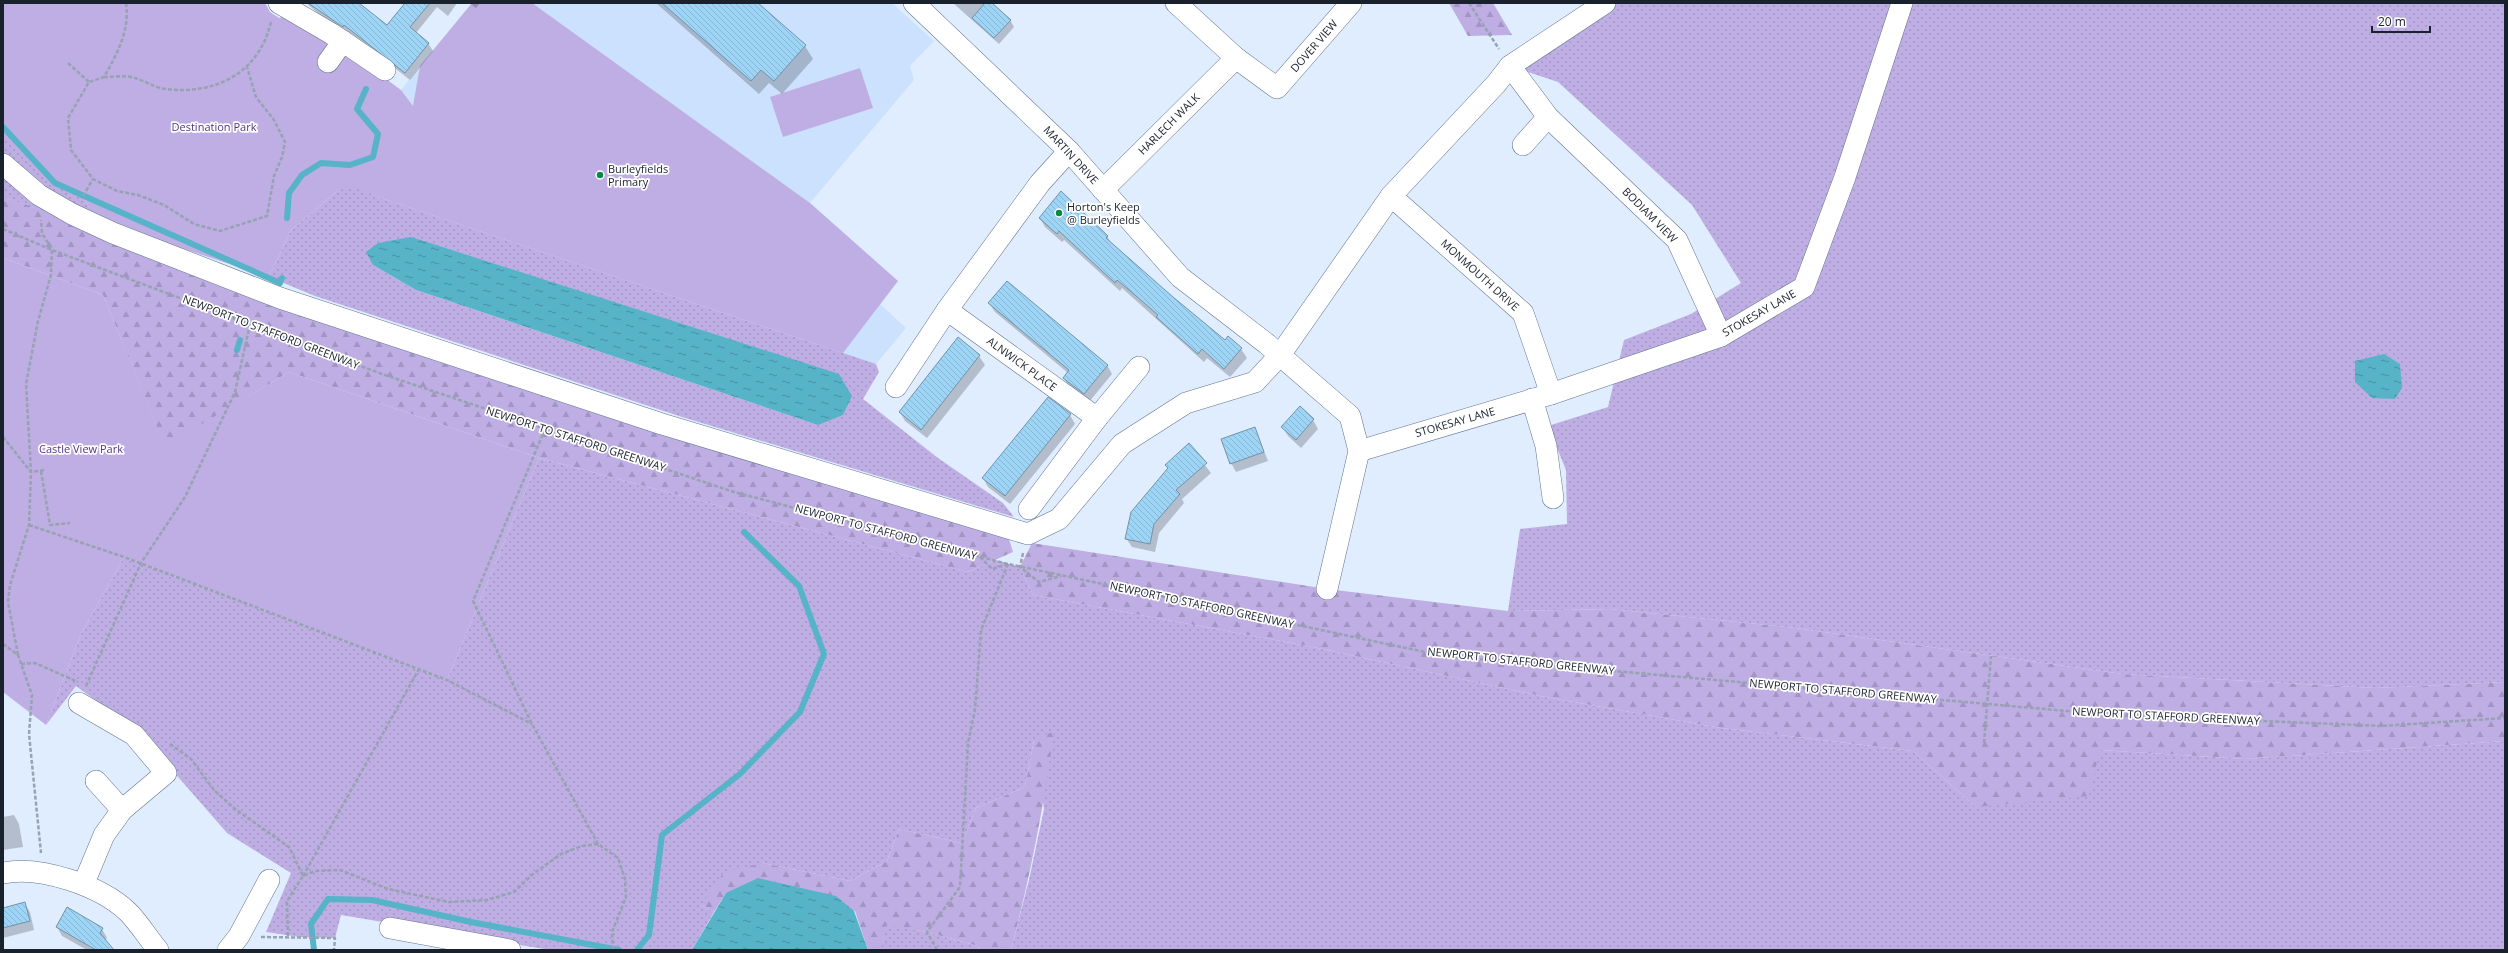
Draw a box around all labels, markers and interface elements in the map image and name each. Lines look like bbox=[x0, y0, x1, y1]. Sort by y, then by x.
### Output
scale bar bbox=[2372, 8, 2430, 34]
text: 20 m bbox=[2378, 13, 2406, 30]
street label: DOVER VIEW bbox=[1287, 16, 1341, 75]
street label: HARLECH WALK bbox=[1135, 89, 1203, 158]
park label: Destination Park bbox=[172, 119, 257, 134]
street label: MARTIN DRIVE bbox=[1041, 122, 1102, 187]
place label: Burleyfields Primary bbox=[608, 161, 668, 189]
marker: Burleyfields Primary bbox=[595, 170, 605, 180]
street label: BODIAM VIEW bbox=[1619, 184, 1681, 246]
place label: Horton's Keep @ Burleyfields bbox=[1067, 199, 1140, 227]
marker: Horton's Keep @ Burleyfields bbox=[1054, 208, 1064, 218]
street label: MONMOUTH DRIVE bbox=[1438, 235, 1523, 314]
street label: STOKESAY LANE bbox=[1719, 285, 1798, 340]
street label: NEWPORT TO STAFFORD GREENWAY bbox=[181, 291, 362, 373]
street label: ALNWICK PLACE bbox=[984, 333, 1060, 394]
street label: NEWPORT TO STAFFORD GREENWAY bbox=[484, 402, 669, 475]
street label: STOKESAY LANE bbox=[1413, 403, 1497, 440]
park label: Castle View Park bbox=[39, 441, 123, 456]
street label: NEWPORT TO STAFFORD GREENWAY bbox=[793, 500, 980, 563]
street label: NEWPORT TO STAFFORD GREENWAY bbox=[1109, 578, 1296, 632]
street label: NEWPORT TO STAFFORD GREENWAY bbox=[1427, 643, 1616, 678]
street label: NEWPORT TO STAFFORD GREENWAY bbox=[1749, 675, 1938, 706]
street label: NEWPORT TO STAFFORD GREENWAY bbox=[2072, 703, 2261, 728]

